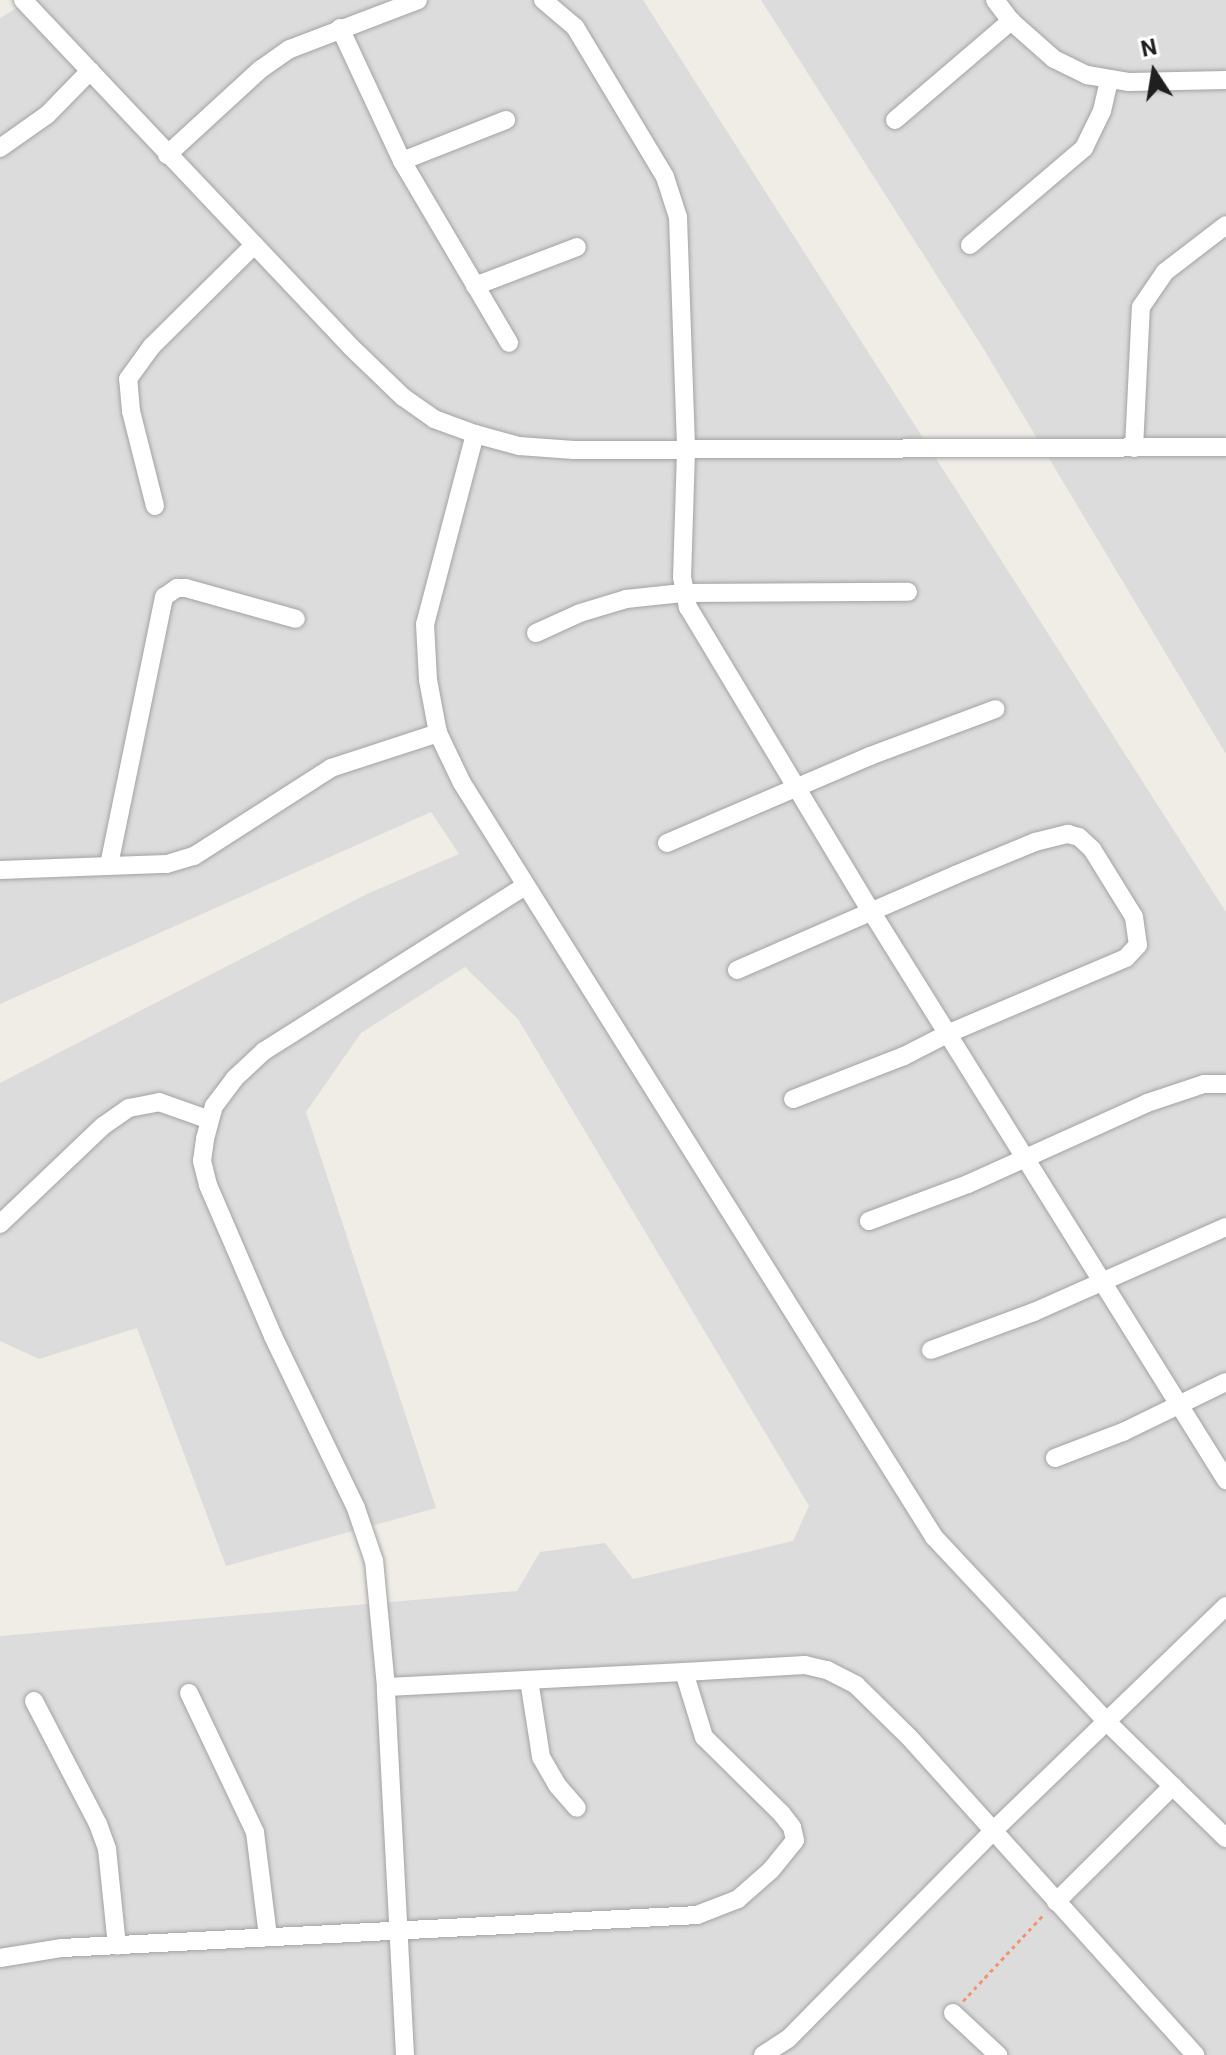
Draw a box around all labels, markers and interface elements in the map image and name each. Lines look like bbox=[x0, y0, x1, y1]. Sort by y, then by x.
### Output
north arrow bbox=[1114, 32, 1194, 112]
text: N bbox=[1139, 34, 1159, 62]

